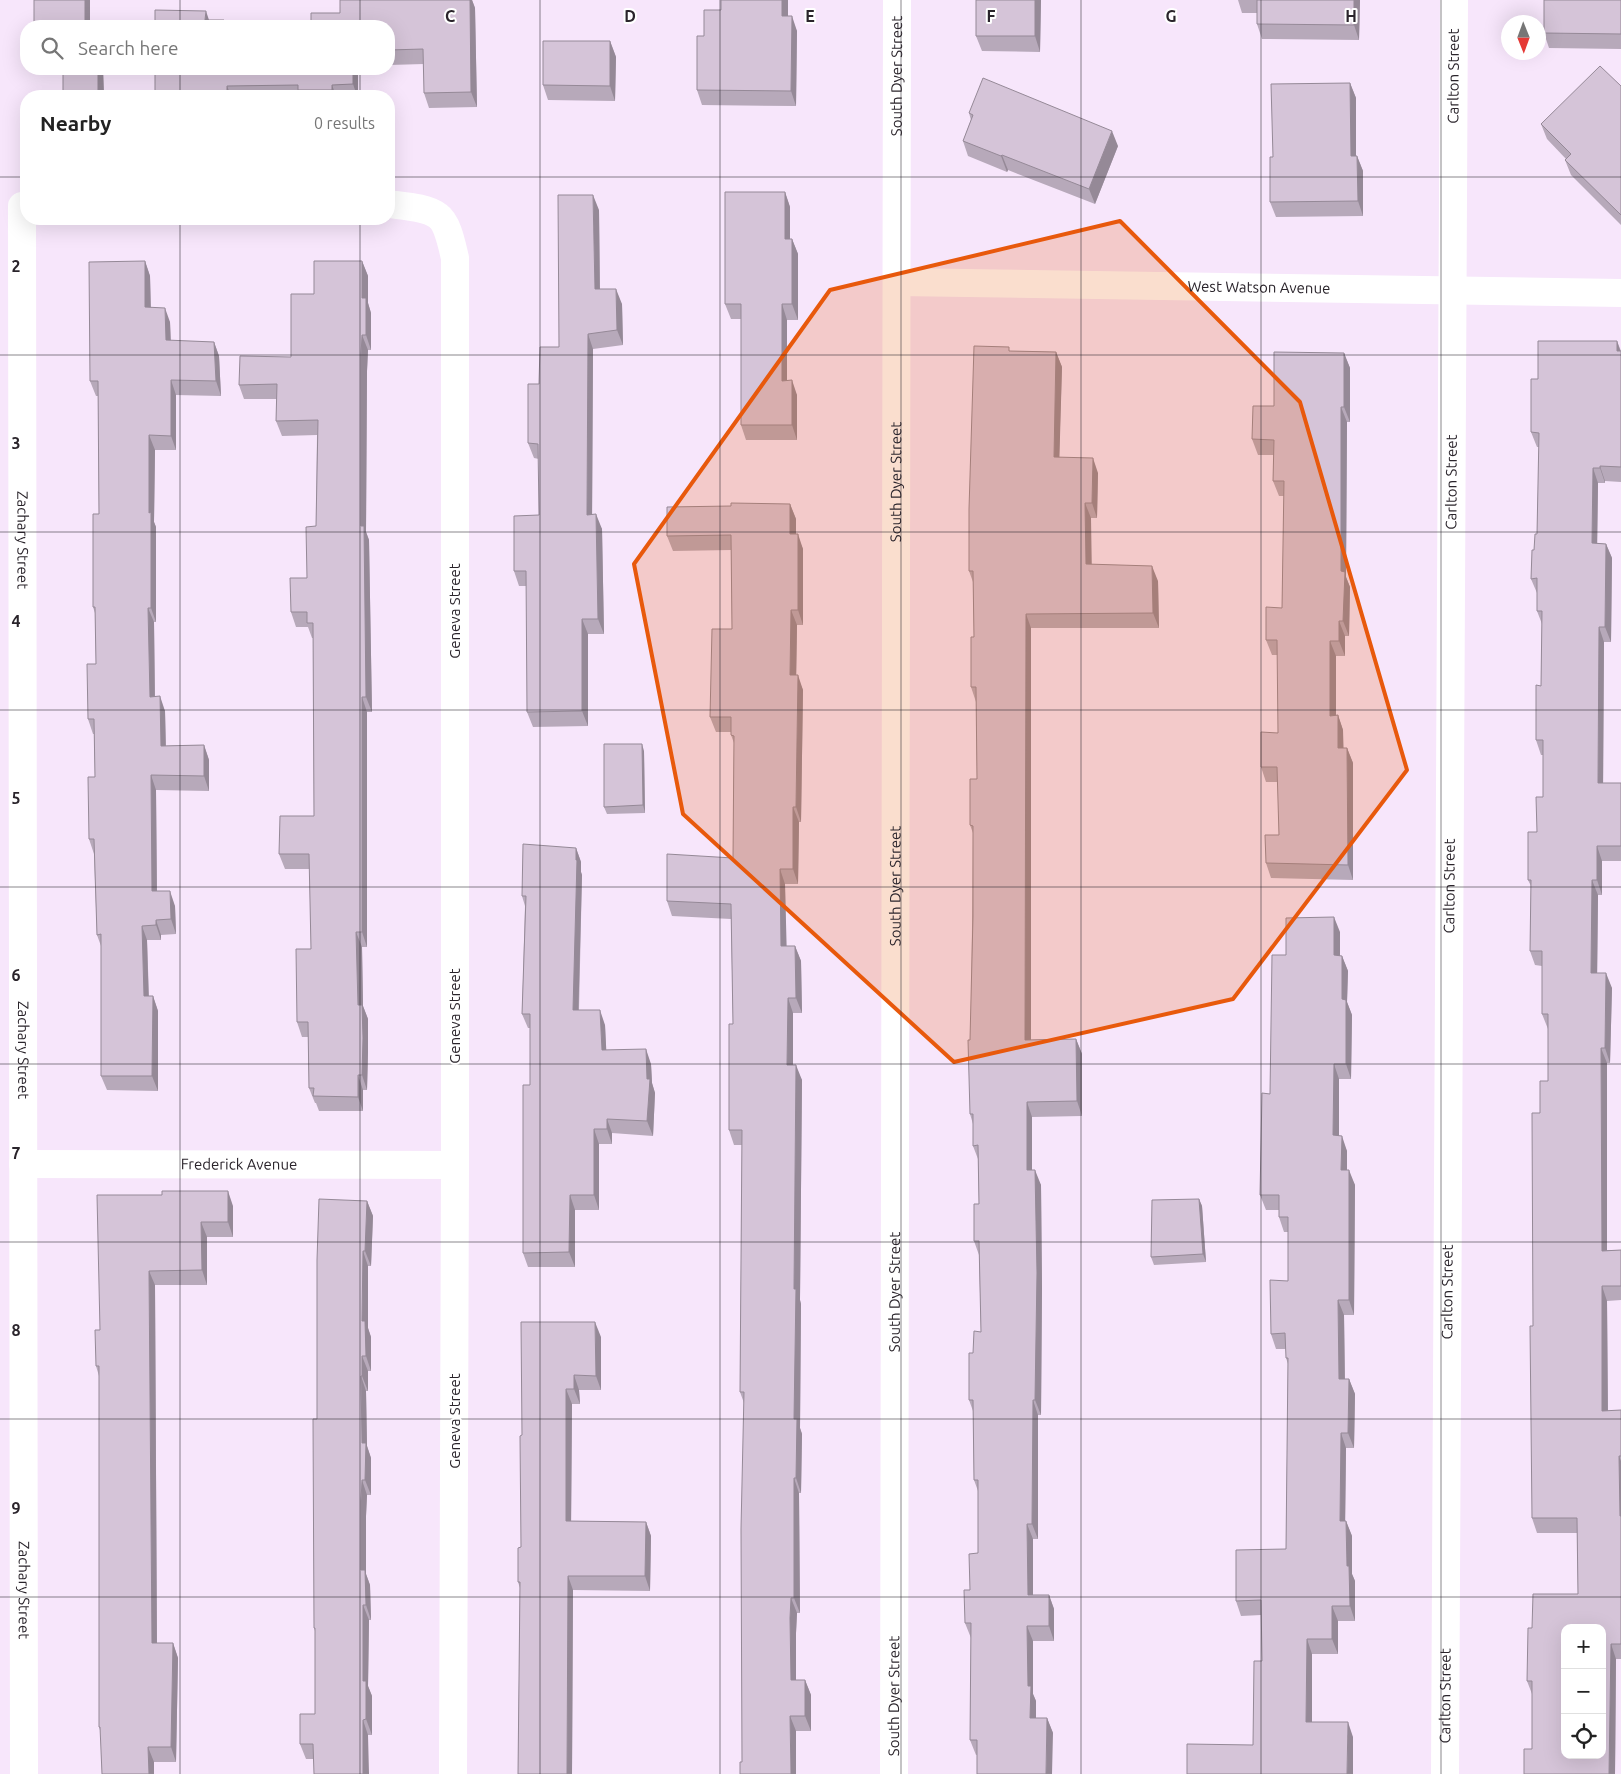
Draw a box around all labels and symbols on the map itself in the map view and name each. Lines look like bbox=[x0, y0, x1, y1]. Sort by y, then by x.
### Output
text: C bbox=[445, 7, 455, 25]
text: D bbox=[624, 7, 636, 25]
text: E bbox=[805, 7, 815, 25]
text: F bbox=[987, 7, 996, 25]
text: G bbox=[1165, 7, 1177, 25]
text: H bbox=[1345, 7, 1357, 25]
north arrow bbox=[1501, 15, 1546, 60]
street label: South Dyer Street bbox=[888, 16, 905, 136]
street label: Carlton Street bbox=[1444, 28, 1462, 124]
text: 2 bbox=[11, 257, 21, 275]
street label: West Watson Avenue bbox=[1187, 277, 1331, 297]
street label: South Dyer Street bbox=[887, 422, 904, 542]
text: 3 bbox=[11, 434, 21, 452]
street label: Carlton Street bbox=[1442, 434, 1460, 530]
street label: Zachary Street bbox=[14, 491, 31, 589]
street label: Geneva Street bbox=[446, 563, 463, 659]
text: 4 bbox=[11, 612, 21, 630]
text: 5 bbox=[11, 789, 21, 807]
street label: South Dyer Street bbox=[886, 826, 904, 946]
street label: Carlton Street bbox=[1440, 838, 1458, 934]
text: 6 bbox=[11, 966, 21, 984]
street label: Geneva Street bbox=[446, 968, 463, 1064]
street label: Zachary Street bbox=[15, 1001, 32, 1099]
text: 7 bbox=[11, 1144, 21, 1162]
street label: Frederick Avenue bbox=[181, 1155, 297, 1173]
street label: South Dyer Street bbox=[886, 1232, 903, 1352]
street label: Carlton Street bbox=[1438, 1244, 1456, 1340]
text: 8 bbox=[11, 1321, 21, 1339]
street label: Geneva Street bbox=[446, 1373, 463, 1469]
text: 9 bbox=[11, 1499, 21, 1517]
street label: Zachary Street bbox=[16, 1541, 33, 1639]
street label: South Dyer Street bbox=[885, 1636, 902, 1756]
street label: Carlton Street bbox=[1436, 1648, 1454, 1744]

